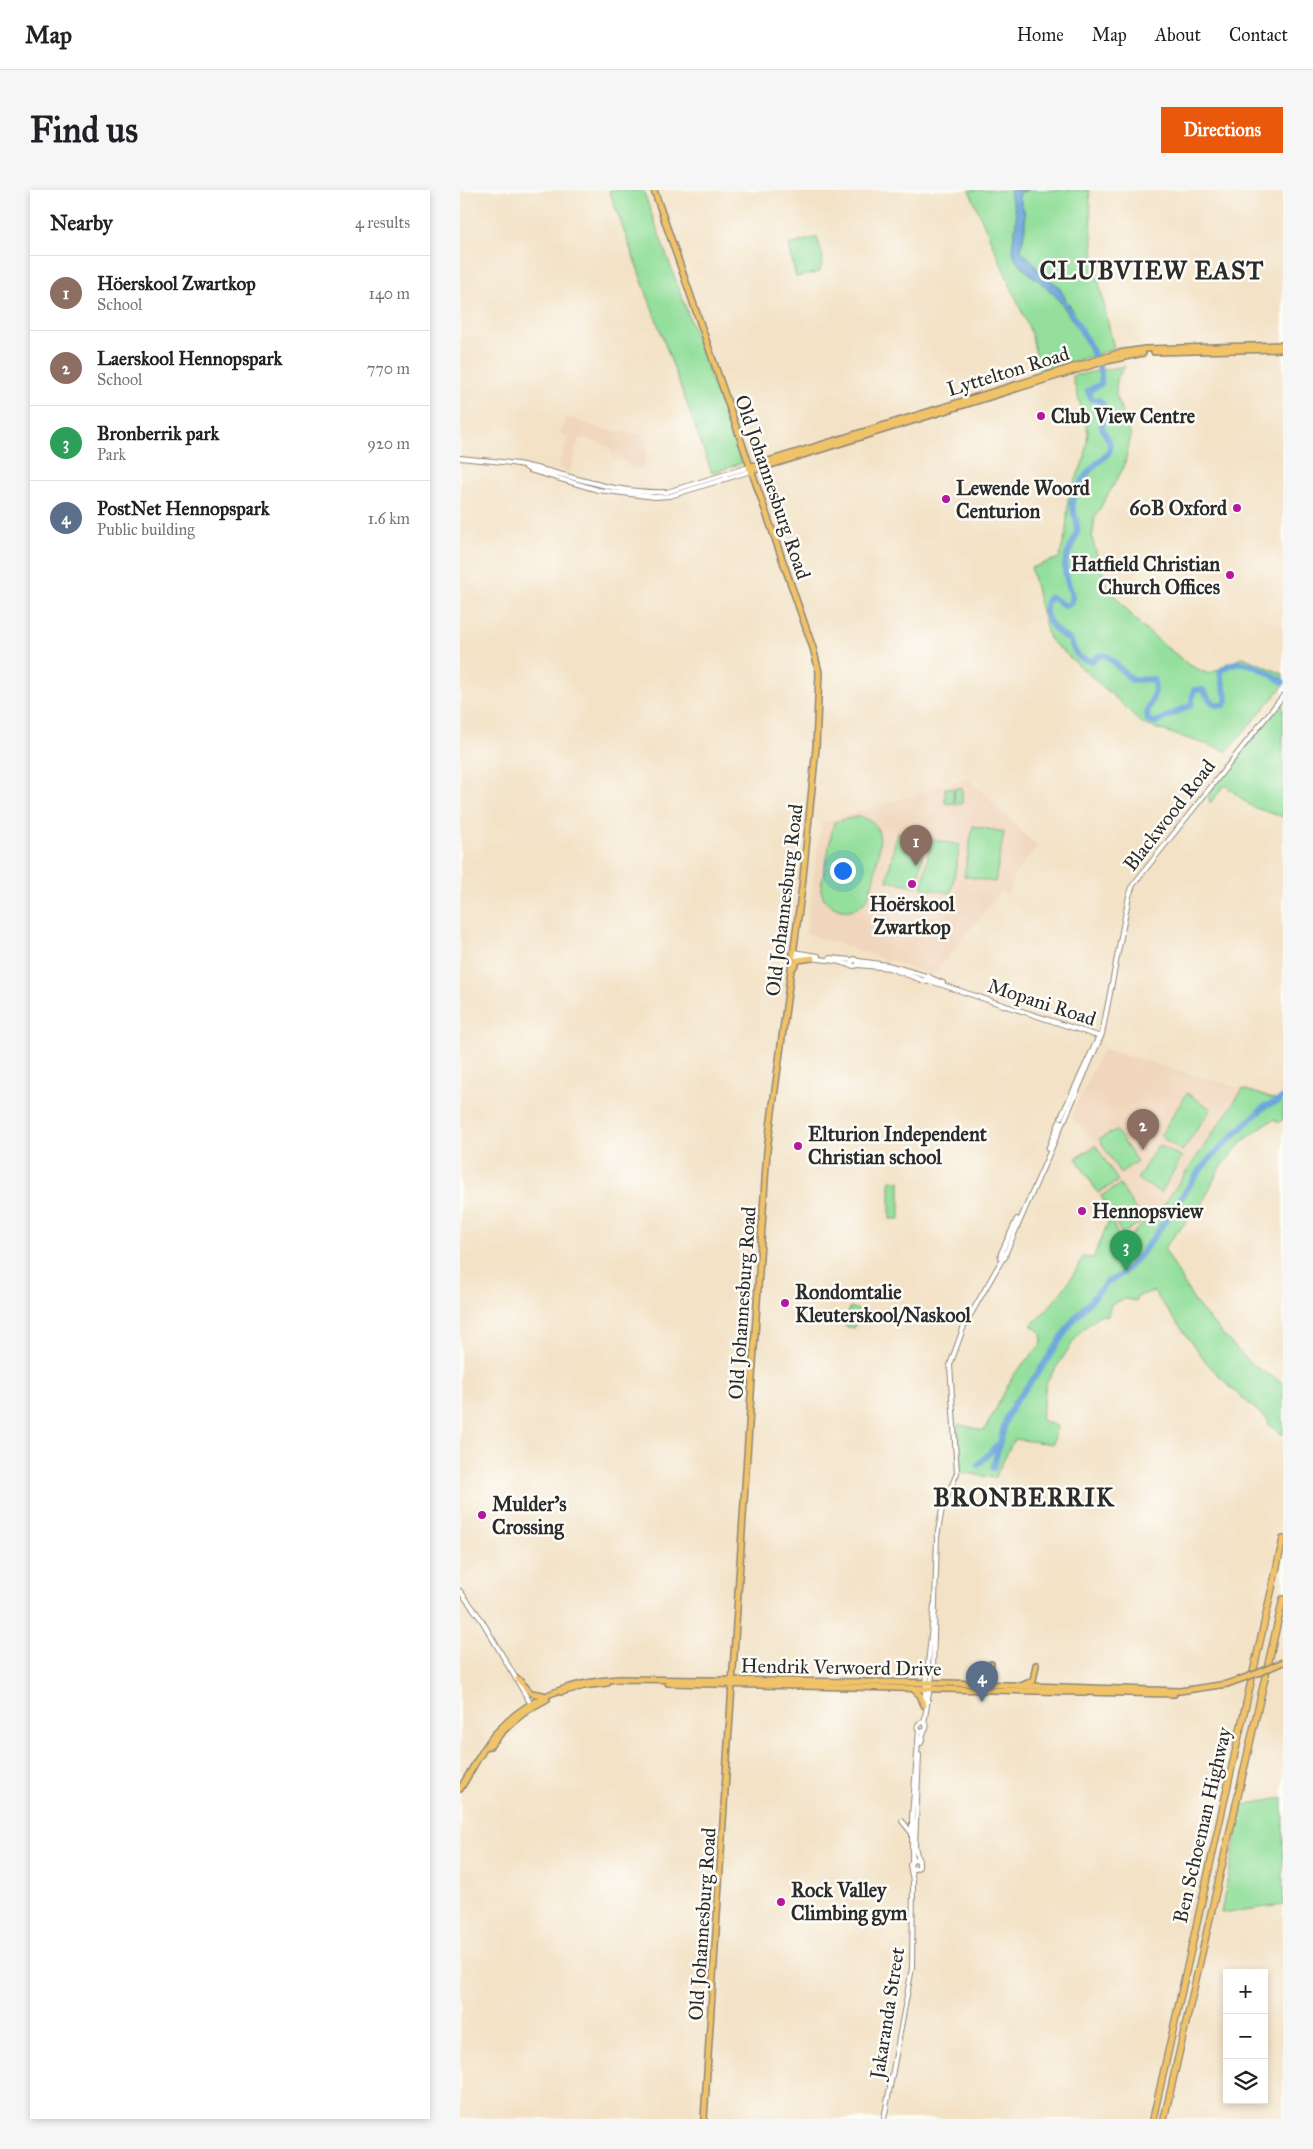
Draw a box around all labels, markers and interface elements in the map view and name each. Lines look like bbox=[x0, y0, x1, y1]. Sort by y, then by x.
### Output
text: Map bbox=[25, 20, 72, 50]
text: Home bbox=[1017, 24, 1064, 46]
text: Map bbox=[1092, 24, 1127, 46]
text: About bbox=[1155, 24, 1201, 46]
text: Contact bbox=[1229, 24, 1288, 46]
button: Directions bbox=[1161, 107, 1283, 153]
text: Find us bbox=[30, 109, 138, 152]
text: Nearby bbox=[50, 210, 113, 236]
text: 4 results bbox=[355, 213, 410, 232]
district label: CLUBVIEW EAST bbox=[1040, 255, 1264, 286]
text: Höerskool Zwartkop bbox=[97, 272, 256, 295]
text: 1 bbox=[63, 284, 69, 303]
text: 140 m bbox=[369, 284, 410, 303]
text: School bbox=[97, 295, 142, 314]
street label: Lyttelton Road bbox=[944, 341, 1072, 401]
text: Laerskool Hennopspark bbox=[97, 347, 282, 370]
text: 2 bbox=[62, 359, 70, 378]
text: 770 m bbox=[367, 359, 410, 378]
text: School bbox=[97, 370, 142, 389]
street label: Old Johannesburg Road bbox=[729, 392, 816, 583]
place label: Club View Centre bbox=[1051, 404, 1196, 428]
marker: Club View Centre bbox=[1035, 410, 1047, 422]
text: Bronberrik park bbox=[97, 422, 219, 445]
text: 3 bbox=[63, 434, 69, 453]
text: 920 m bbox=[367, 434, 410, 453]
text: Park bbox=[97, 445, 126, 464]
place label: Lewende Woord Centurion bbox=[956, 476, 1091, 523]
marker: Lewende Woord Centurion bbox=[940, 493, 952, 505]
place label: 60B Oxford bbox=[1129, 496, 1228, 520]
text: PostNet Hennopspark bbox=[97, 497, 270, 520]
marker: 60B Oxford bbox=[1231, 502, 1243, 514]
text: 4 bbox=[62, 509, 70, 528]
text: 1.6 km bbox=[368, 509, 410, 528]
text: Public building bbox=[97, 520, 195, 539]
place label: Hatfield Christian Church Offices bbox=[1071, 552, 1221, 599]
marker: Hatfield Christian Church Offices bbox=[1224, 569, 1236, 581]
street label: Blackwood Road bbox=[1118, 754, 1220, 876]
street label: Old Johannesburg Road bbox=[760, 802, 809, 998]
pin: 1 bbox=[900, 825, 932, 866]
your location bbox=[830, 858, 856, 884]
marker: Hoërskool Zwartkop bbox=[906, 878, 918, 890]
place label: Hoërskool Zwartkop bbox=[869, 892, 955, 940]
street label: Mopani Road bbox=[985, 973, 1099, 1031]
pin: 2 bbox=[1127, 1109, 1159, 1150]
place label: Elturion Independent Christian school bbox=[808, 1122, 988, 1169]
marker: Elturion Independent Christian school bbox=[792, 1140, 804, 1152]
place label: Hennopsview bbox=[1092, 1199, 1204, 1224]
marker: Hennopsview bbox=[1076, 1205, 1088, 1217]
street label: Old Johannesburg Road bbox=[723, 1206, 762, 1400]
pin: 3 bbox=[1110, 1230, 1142, 1271]
place label: Rondomtalie Kleuterskool/Naskool bbox=[795, 1280, 972, 1327]
marker: Rondomtalie Kleuterskool/Naskool bbox=[779, 1297, 791, 1309]
district label: BRONBERRIK bbox=[933, 1482, 1115, 1513]
place label: Mulder's Crossing bbox=[492, 1492, 567, 1540]
marker: Mulder's Crossing bbox=[476, 1509, 488, 1521]
street label: Hendrik Verwoerd Drive bbox=[740, 1653, 942, 1681]
pin: 4 bbox=[966, 1661, 998, 1702]
street label: Ben Schoeman Highway bbox=[1168, 1724, 1237, 1925]
street label: Old Johannesburg Road bbox=[683, 1827, 722, 2021]
place label: Rock Valley Climbing gym bbox=[791, 1878, 908, 1926]
marker: Rock Valley Climbing gym bbox=[775, 1896, 787, 1908]
street label: Jakaranda Street bbox=[864, 1945, 910, 2083]
map controls bbox=[1223, 1969, 1268, 2104]
button: + bbox=[1223, 1969, 1268, 2014]
button: − bbox=[1223, 2014, 1268, 2059]
button: layers bbox=[1223, 2059, 1268, 2104]

